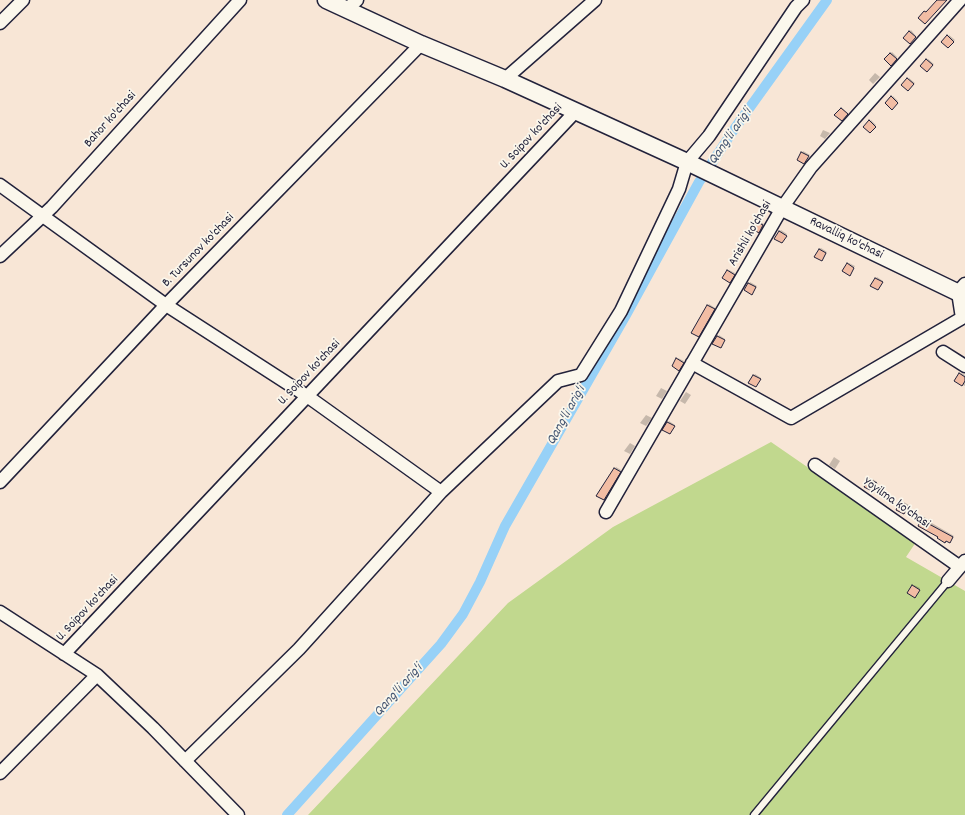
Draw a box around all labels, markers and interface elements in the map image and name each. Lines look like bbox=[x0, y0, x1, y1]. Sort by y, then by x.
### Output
street label: Bahor ko'chasi bbox=[82, 89, 140, 151]
street label: U. Soipov ko'chasi bbox=[498, 101, 566, 173]
water label: Qang'li arig'i bbox=[705, 106, 757, 168]
street label: Arishli ko'chasi bbox=[726, 198, 776, 270]
street label: B. Tursunov ko'chasi bbox=[160, 211, 238, 291]
street label: Ravalliq ko'chasi bbox=[807, 214, 885, 264]
street label: U. Soipov ko'chasi bbox=[276, 337, 344, 409]
water label: Qang'li arig'i bbox=[544, 384, 590, 448]
street label: Yoyilma ko'chasi bbox=[860, 475, 932, 533]
street label: U. Soipov ko'chasi bbox=[54, 573, 122, 645]
water label: Qang'li arig'i bbox=[371, 661, 427, 721]

